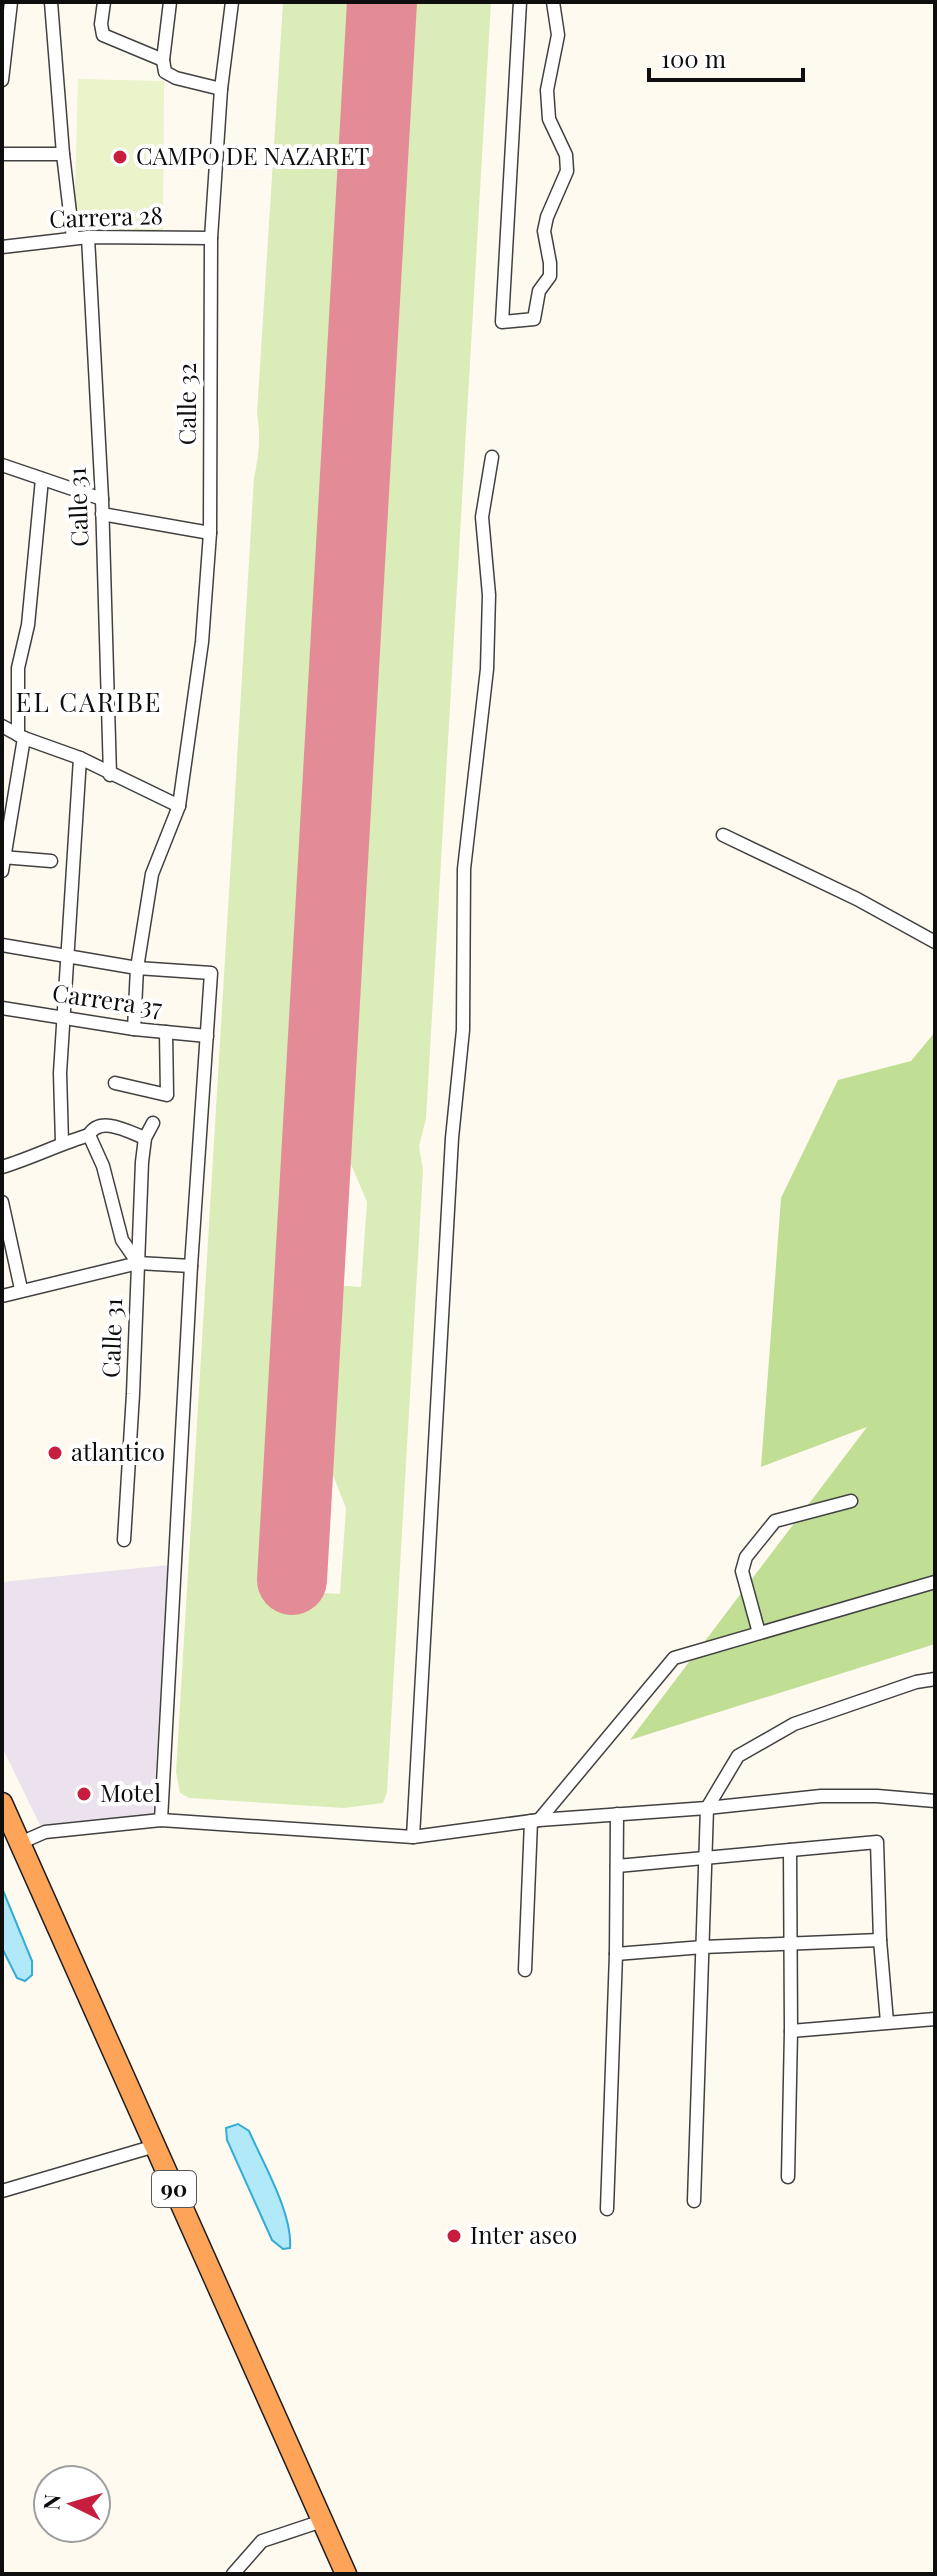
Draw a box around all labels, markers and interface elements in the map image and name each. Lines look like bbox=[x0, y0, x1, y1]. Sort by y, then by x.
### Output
scale bar bbox=[649, 32, 803, 82]
text: 100 m bbox=[661, 42, 726, 74]
place label: CAMPO DE NAZARET bbox=[136, 139, 370, 171]
marker: CAMPO DE NAZARET bbox=[111, 148, 129, 166]
street label: Carrera 28 bbox=[49, 198, 163, 234]
street label: Calle 32 bbox=[170, 363, 202, 445]
street label: Calle 31 bbox=[60, 467, 94, 547]
district label: EL CARIBE bbox=[16, 684, 162, 719]
street label: Carrera 37 bbox=[50, 975, 164, 1023]
street label: Calle 31 bbox=[94, 1297, 128, 1378]
place label: atlantico bbox=[71, 1435, 165, 1467]
marker: atlantico bbox=[46, 1444, 64, 1462]
place label: Motel bbox=[100, 1776, 161, 1808]
marker: Motel bbox=[75, 1785, 93, 1803]
road number: 90 bbox=[152, 2171, 196, 2207]
place label: Inter aseo bbox=[470, 2218, 577, 2250]
marker: Inter aseo bbox=[445, 2227, 463, 2245]
north arrow bbox=[32, 2464, 112, 2544]
text: N bbox=[35, 2493, 67, 2511]

